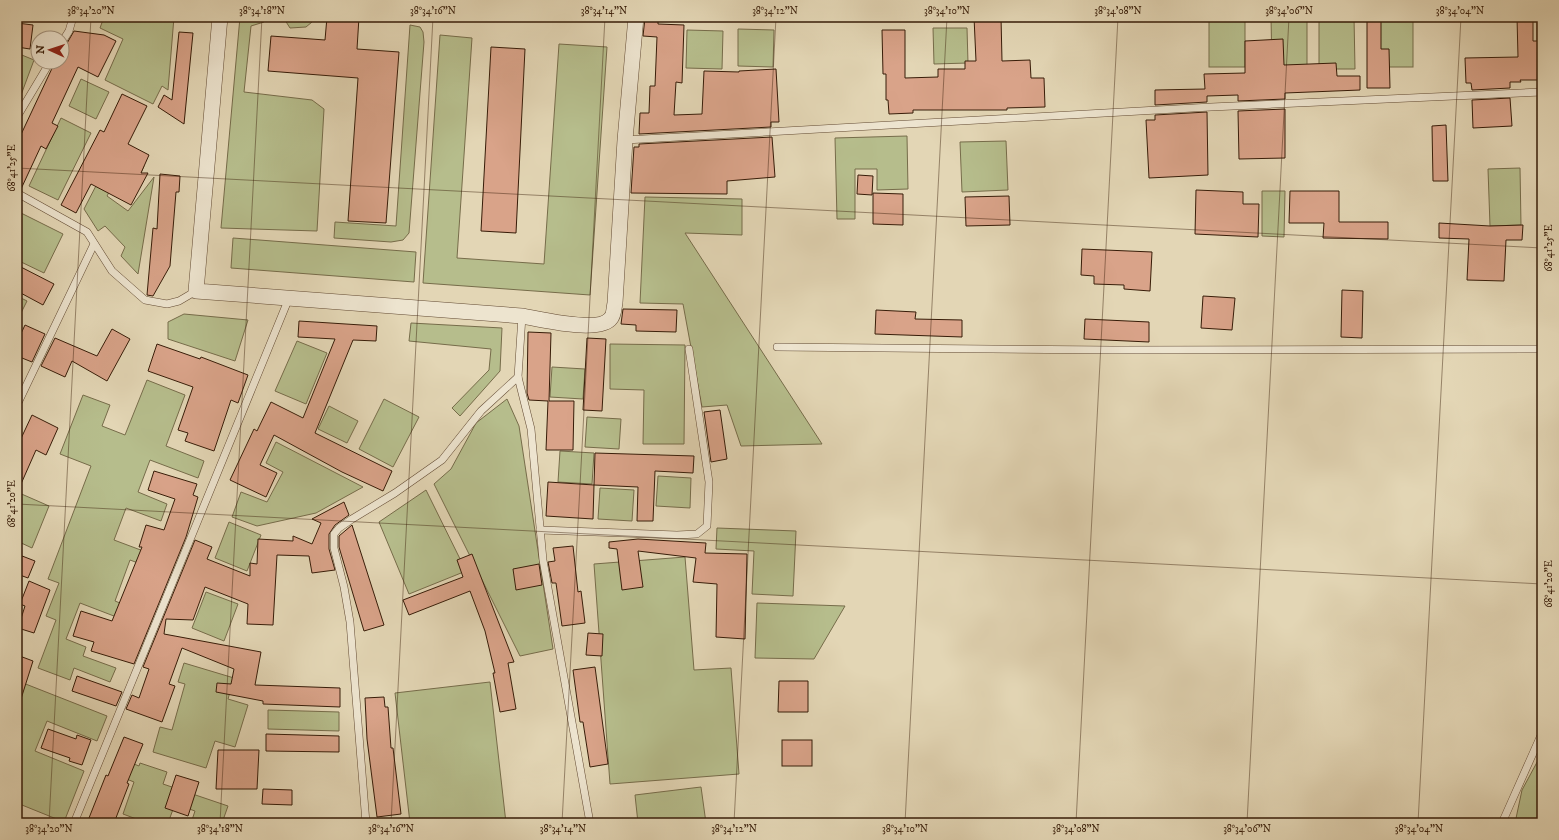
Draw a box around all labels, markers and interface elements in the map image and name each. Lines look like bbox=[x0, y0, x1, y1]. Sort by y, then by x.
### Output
text: 38°34'20"N bbox=[67, 5, 115, 17]
text: 38°34'18"N bbox=[239, 5, 285, 17]
text: 38°34'16"N bbox=[410, 5, 456, 17]
text: 38°34'14"N bbox=[581, 5, 627, 17]
text: 38°34'12"N bbox=[752, 5, 798, 17]
text: 38°34'10"N bbox=[924, 5, 970, 17]
text: 38°34'08"N bbox=[1094, 5, 1142, 17]
text: 38°34'06"N bbox=[1265, 5, 1313, 17]
text: 38°34'04"N bbox=[1436, 5, 1484, 17]
north arrow bbox=[30, 30, 70, 70]
text: N bbox=[34, 45, 48, 54]
text: 68°41'25"E bbox=[6, 144, 18, 192]
text: 68°41'25"E bbox=[1543, 224, 1555, 272]
text: 68°41'20"E bbox=[6, 480, 18, 528]
text: 68°41'20"E bbox=[1543, 560, 1555, 608]
text: 38°34'20"N bbox=[25, 823, 73, 835]
text: 38°34'18"N bbox=[197, 823, 243, 835]
text: 38°34'16"N bbox=[368, 823, 414, 835]
text: 38°34'14"N bbox=[540, 823, 586, 835]
text: 38°34'12"N bbox=[711, 823, 757, 835]
text: 38°34'10"N bbox=[882, 823, 928, 835]
text: 38°34'08"N bbox=[1052, 823, 1100, 835]
text: 38°34'06"N bbox=[1223, 823, 1271, 835]
text: 38°34'04"N bbox=[1395, 823, 1443, 835]

